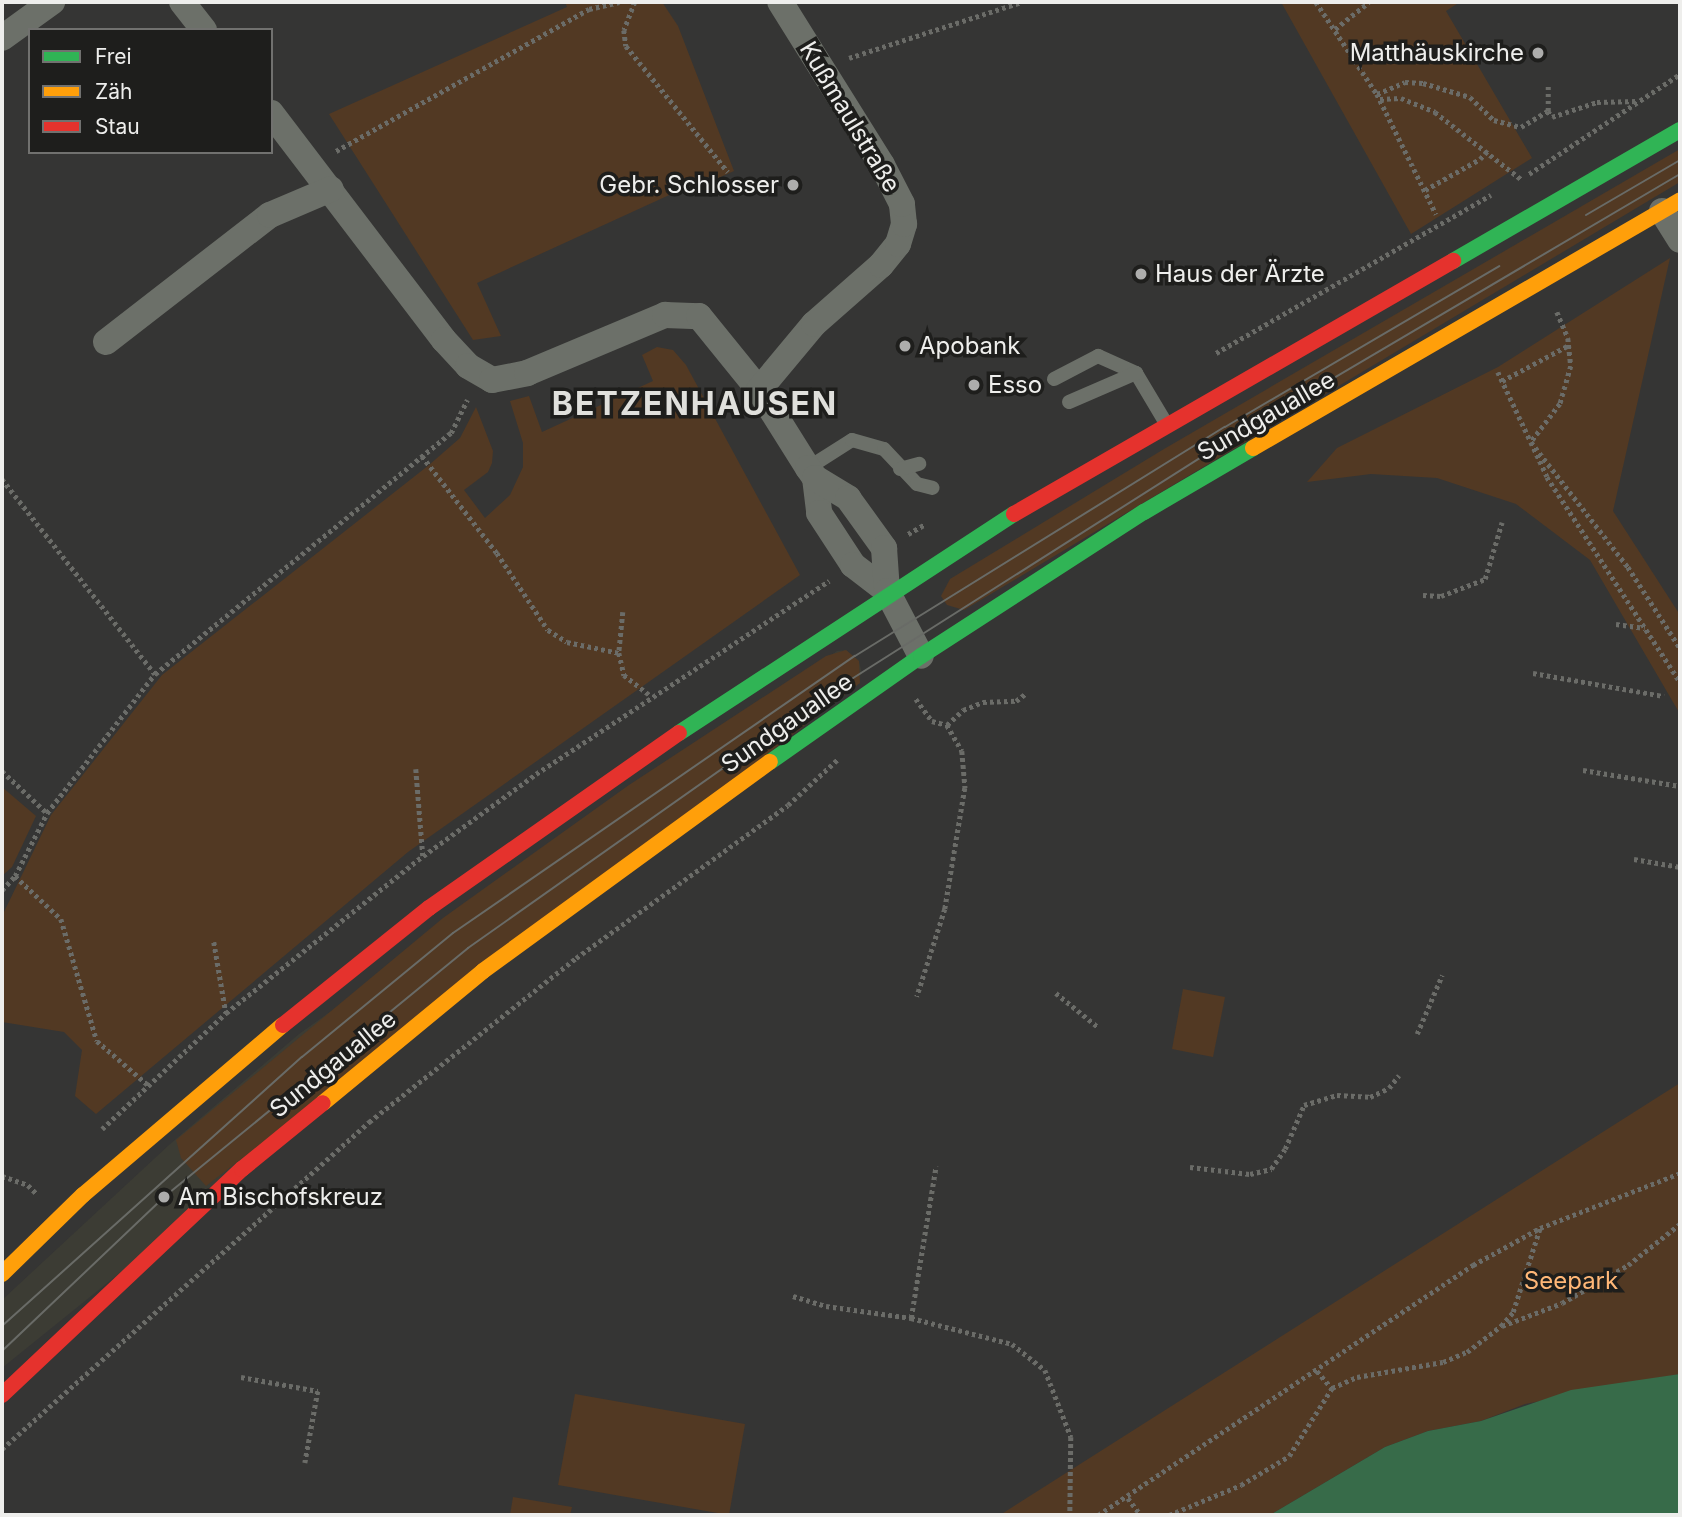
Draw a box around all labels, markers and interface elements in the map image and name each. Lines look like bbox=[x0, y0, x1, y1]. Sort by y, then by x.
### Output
legend bbox=[28, 28, 273, 154]
street label: Kußmaulstraße bbox=[794, 36, 906, 198]
place label: Matthäuskirche bbox=[1350, 39, 1524, 67]
text: Frei bbox=[95, 44, 132, 69]
marker: Matthäuskirche bbox=[1530, 45, 1546, 61]
text: Zäh bbox=[95, 79, 132, 104]
text: Stau bbox=[95, 114, 140, 139]
place label: Gebr. Schlosser bbox=[599, 171, 779, 199]
marker: Gebr. Schlosser bbox=[785, 177, 801, 193]
place label: Haus der Ärzte bbox=[1155, 260, 1325, 288]
marker: Haus der Ärzte bbox=[1133, 266, 1149, 282]
place label: Apobank bbox=[919, 332, 1020, 360]
marker: Apobank bbox=[897, 338, 913, 354]
street label: Sundgauallee bbox=[1192, 365, 1340, 467]
place label: Esso bbox=[988, 371, 1042, 399]
marker: Esso bbox=[966, 377, 982, 393]
district label: BETZENHAUSEN bbox=[553, 385, 837, 423]
street label: Sundgauallee bbox=[716, 667, 858, 779]
street label: Sundgauallee bbox=[264, 1004, 402, 1124]
place label: Am Bischofskreuz bbox=[178, 1183, 383, 1211]
marker: Am Bischofskreuz bbox=[156, 1189, 172, 1205]
park label: Seepark bbox=[1524, 1267, 1618, 1295]

